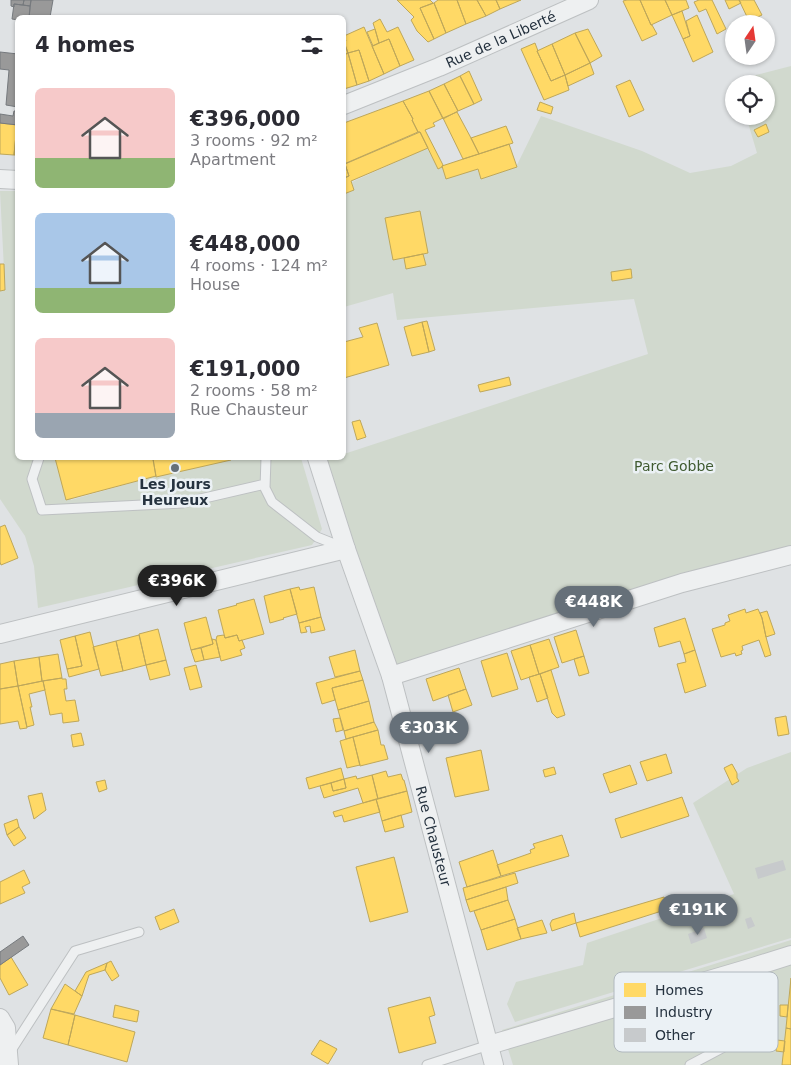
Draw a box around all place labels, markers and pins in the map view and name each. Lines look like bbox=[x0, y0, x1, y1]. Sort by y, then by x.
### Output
marker: Les Jours Heureux bbox=[169, 462, 181, 474]
place label: Les Jours Heureux bbox=[139, 476, 211, 508]
pin: €396K bbox=[142, 564, 212, 607]
pin: €448K bbox=[559, 586, 629, 628]
pin: €303K bbox=[394, 712, 464, 754]
pin: €191K bbox=[663, 894, 733, 936]

